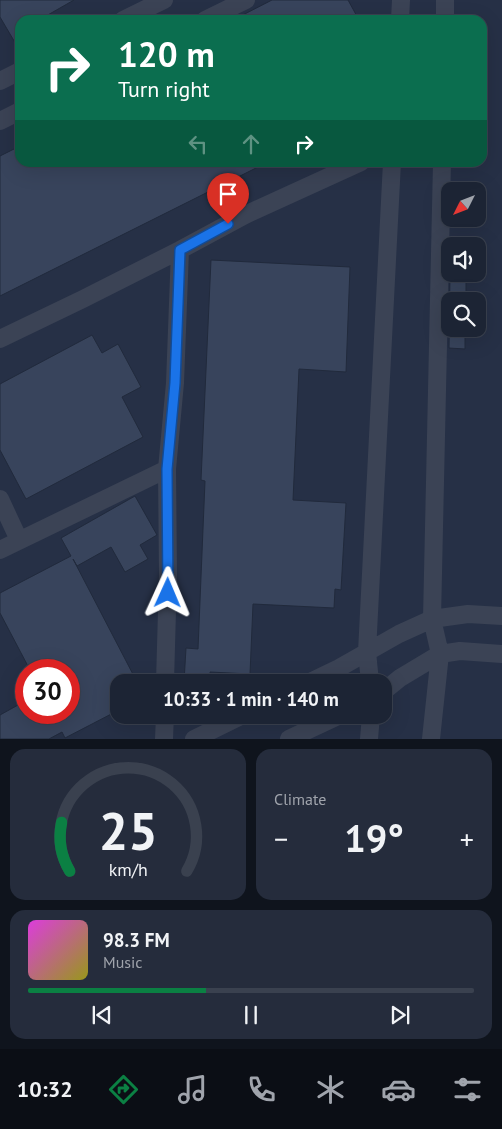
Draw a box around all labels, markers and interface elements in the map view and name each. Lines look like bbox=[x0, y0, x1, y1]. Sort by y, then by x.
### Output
text: 120 m bbox=[118, 31, 215, 77]
icon: right bbox=[35, 35, 100, 100]
text: Turn right bbox=[118, 75, 210, 103]
icon: left bbox=[184, 130, 212, 158]
icon: ahead bbox=[237, 130, 265, 158]
icon: right bbox=[290, 130, 318, 158]
pin bbox=[207, 173, 249, 224]
icon: arrive bbox=[214, 180, 242, 208]
north arrow bbox=[441, 182, 486, 228]
map controls bbox=[441, 182, 486, 337]
button: sound bbox=[441, 237, 486, 282]
button: search bbox=[441, 292, 486, 337]
position arrow bbox=[141, 566, 193, 618]
speed limit sign: 30 bbox=[15, 659, 80, 724]
text: 10:33 · 1 min · 140 m bbox=[163, 687, 339, 711]
text: Climate bbox=[274, 789, 326, 809]
text: 25 bbox=[99, 797, 157, 864]
text: 19° bbox=[344, 813, 404, 862]
text: − bbox=[274, 820, 288, 857]
text: + bbox=[460, 820, 474, 857]
text: km/h bbox=[108, 858, 148, 881]
text: 98.3 FM bbox=[103, 928, 170, 952]
text: Music bbox=[103, 952, 143, 972]
icon: previous bbox=[88, 1001, 116, 1029]
icon: pause bbox=[237, 1001, 265, 1029]
icon: next bbox=[386, 1001, 414, 1029]
icon: directions bbox=[106, 1072, 141, 1107]
icon: music bbox=[175, 1072, 210, 1107]
icon: phone bbox=[244, 1072, 279, 1107]
icon: climate bbox=[313, 1072, 348, 1107]
icon: car bbox=[381, 1072, 416, 1107]
icon: filters bbox=[450, 1072, 485, 1107]
text: 10:32 bbox=[17, 1075, 73, 1103]

